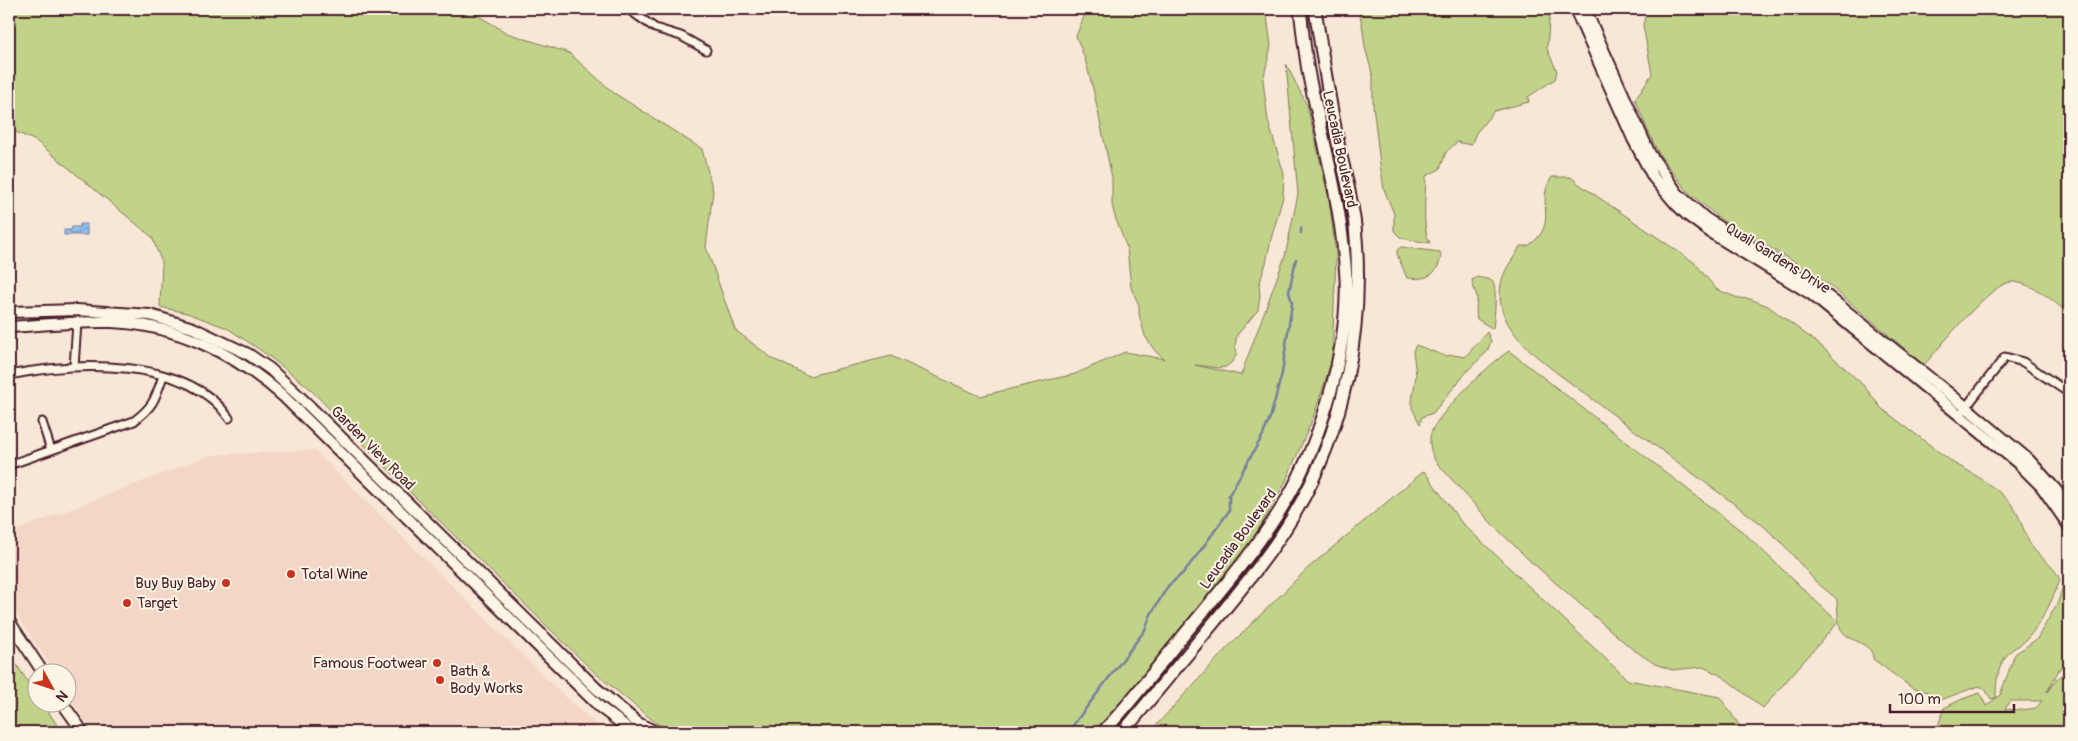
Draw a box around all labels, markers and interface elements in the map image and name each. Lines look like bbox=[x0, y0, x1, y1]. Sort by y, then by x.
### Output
street label: Leucadia Boulevard bbox=[1318, 89, 1361, 209]
street label: Quail Gardens Drive bbox=[1722, 219, 1834, 299]
street label: Garden View Road bbox=[326, 402, 419, 495]
street label: Leucadia Boulevard bbox=[1196, 485, 1281, 593]
place label: Total Wine bbox=[301, 565, 368, 584]
marker: Total Wine bbox=[285, 568, 297, 580]
place label: Buy Buy Baby bbox=[135, 574, 217, 593]
marker: Buy Buy Baby bbox=[220, 577, 232, 589]
place label: Target bbox=[137, 594, 179, 613]
marker: Target bbox=[121, 597, 133, 609]
place label: Famous Footwear bbox=[313, 654, 428, 673]
marker: Famous Footwear bbox=[431, 657, 443, 669]
place label: Bath & Body Works bbox=[450, 662, 523, 698]
north arrow bbox=[28, 664, 78, 714]
marker: Bath & Body Works bbox=[434, 674, 446, 686]
scale bar bbox=[1890, 681, 2014, 713]
text: N bbox=[52, 687, 71, 705]
text: 100 m bbox=[1898, 690, 1941, 709]

